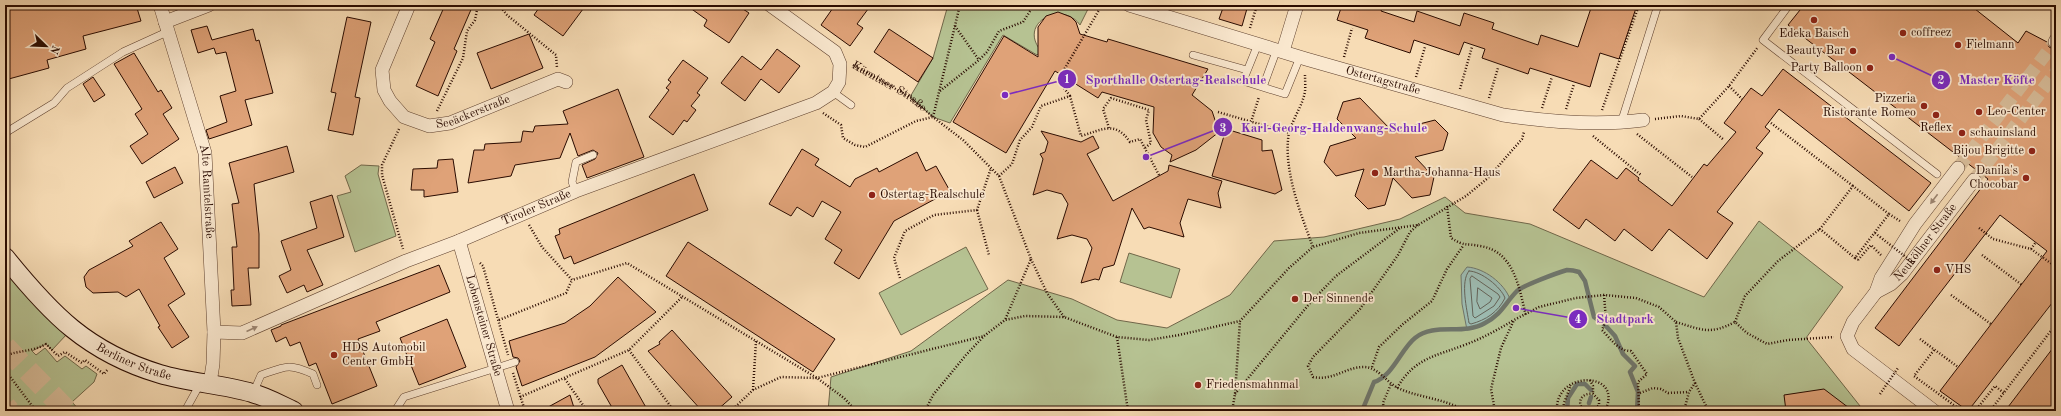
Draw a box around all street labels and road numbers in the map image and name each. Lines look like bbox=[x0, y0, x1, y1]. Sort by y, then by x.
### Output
street label: Kärntner Straße bbox=[849, 59, 929, 114]
street label: Ostertagstraße bbox=[1344, 65, 1422, 97]
street label: Seeäckerstraße bbox=[435, 93, 512, 131]
street label: Alte Ramtelstraße bbox=[197, 143, 215, 239]
street label: Tiroler Straße bbox=[500, 188, 573, 228]
street label: Neuköllner Straße bbox=[1892, 201, 1960, 284]
street label: Lobensteiner Straße bbox=[463, 273, 504, 378]
street label: Berliner Straße bbox=[94, 341, 173, 383]

